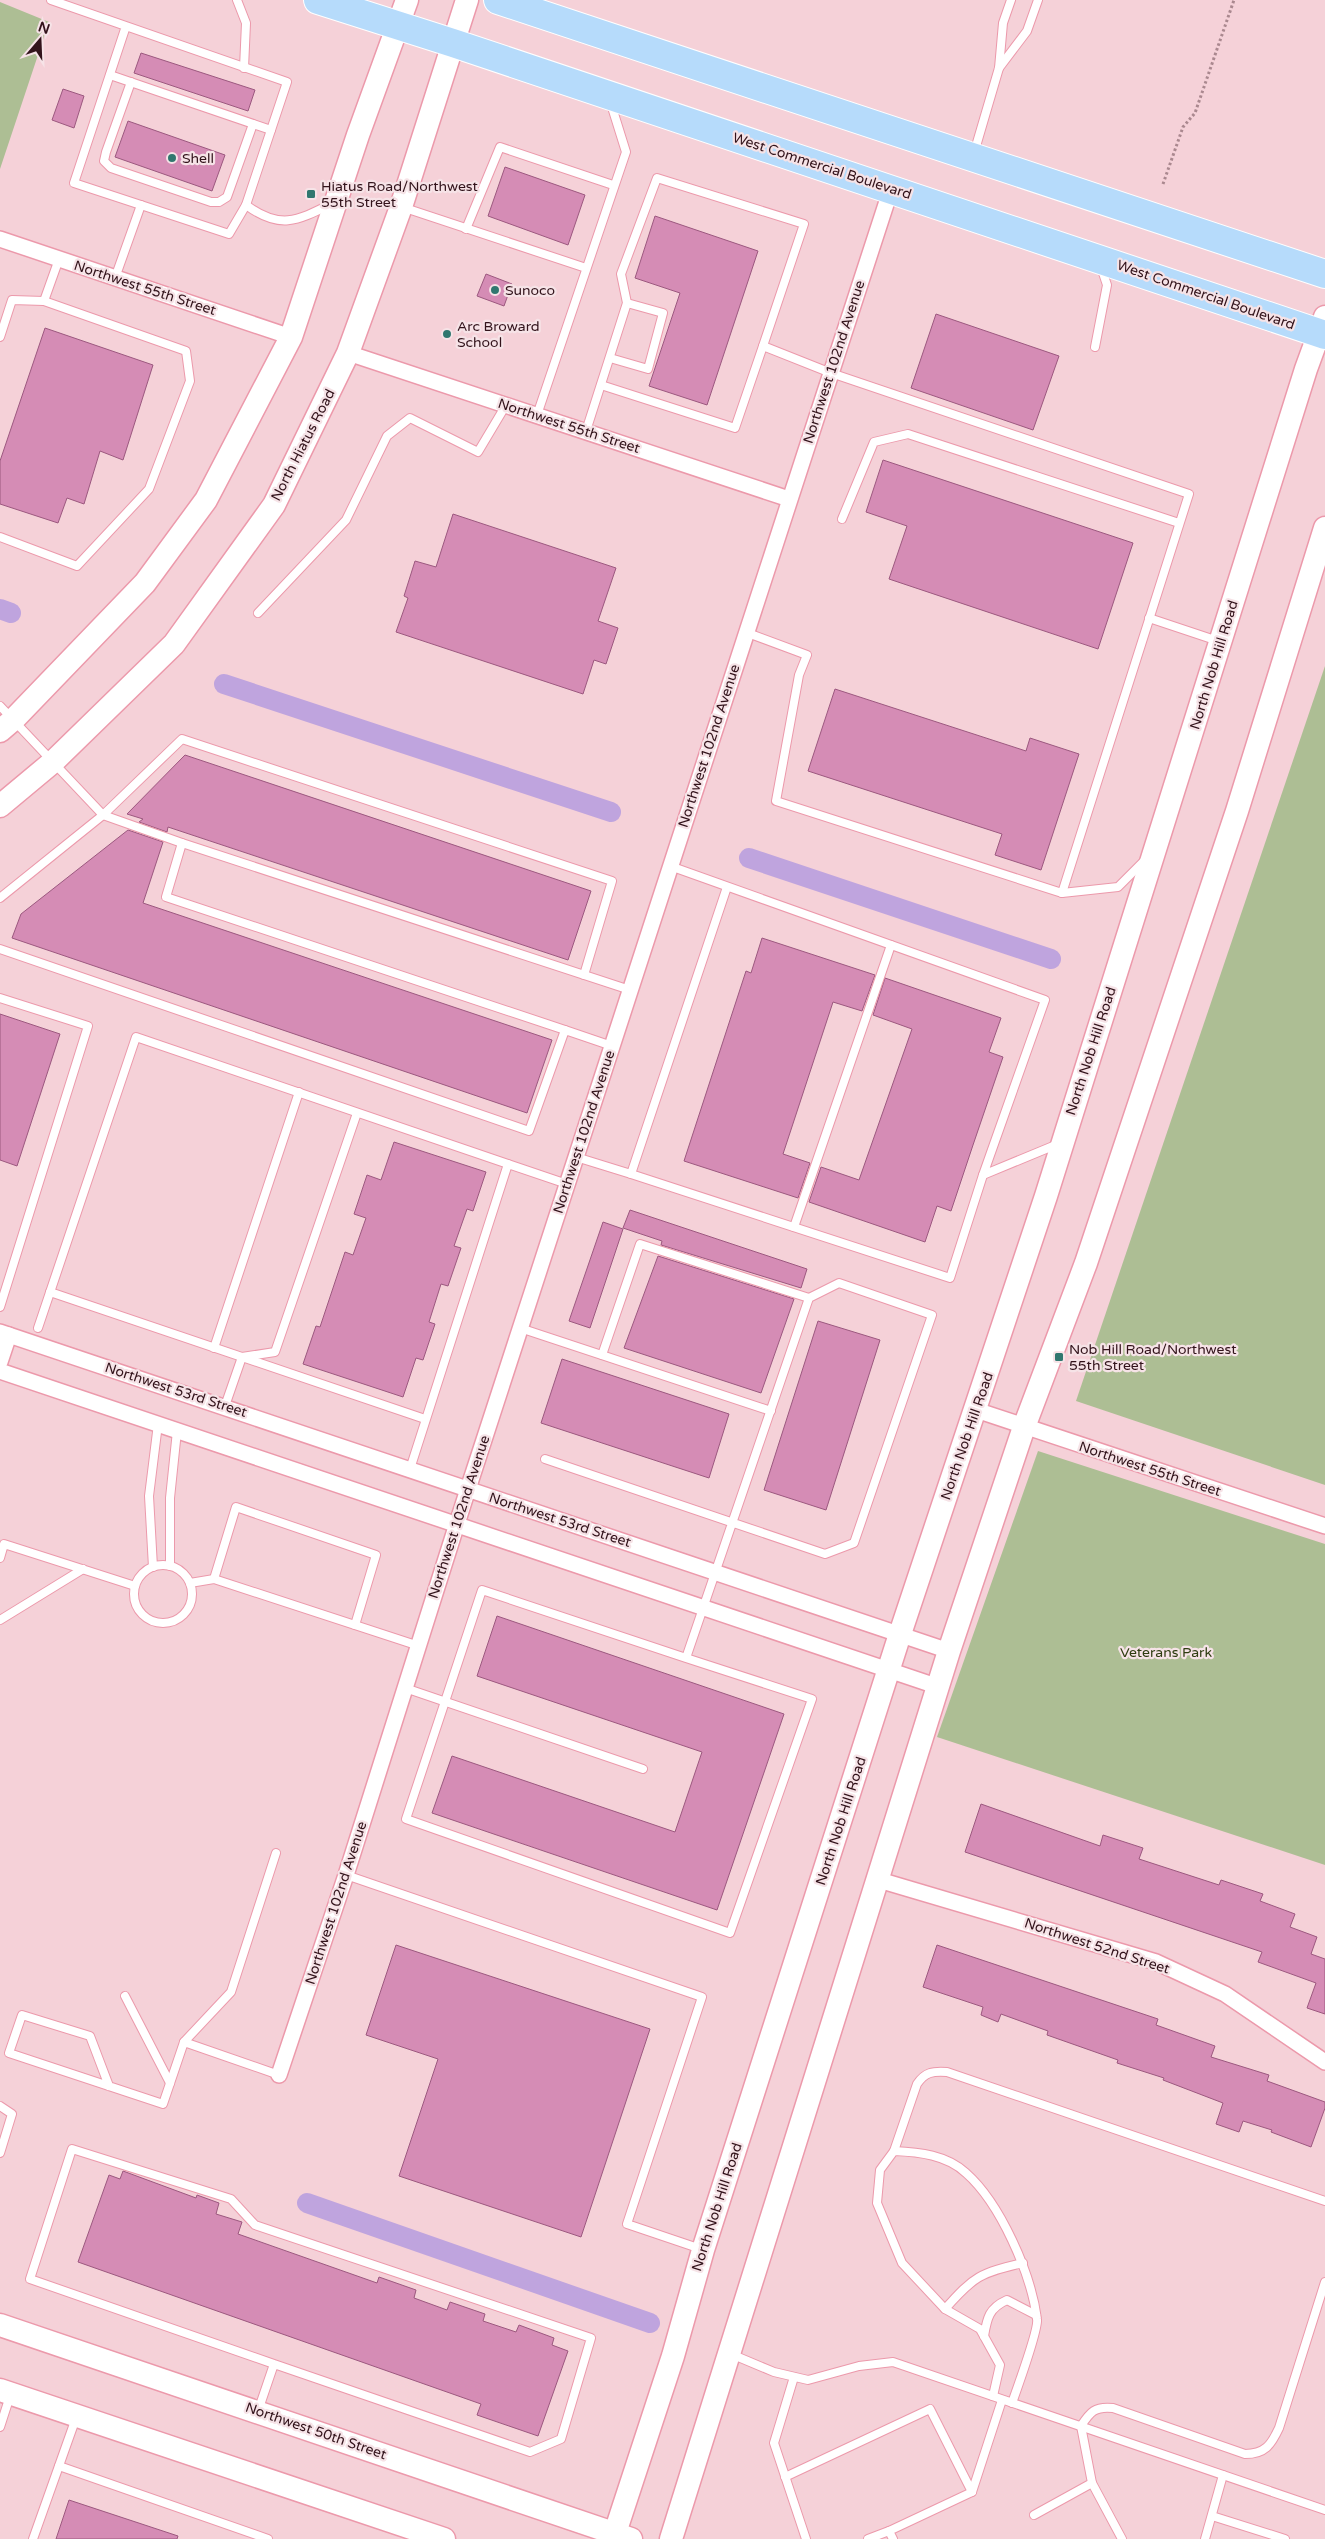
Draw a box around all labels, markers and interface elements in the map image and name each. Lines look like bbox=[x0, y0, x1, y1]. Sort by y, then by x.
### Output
north arrow bbox=[15, 15, 65, 65]
text: N bbox=[36, 18, 52, 38]
street label: West Commercial Boulevard bbox=[730, 129, 914, 203]
place label: Shell bbox=[182, 150, 214, 167]
marker: Shell bbox=[166, 152, 178, 164]
place label: Hiatus Road/Northwest 55th Street bbox=[321, 178, 478, 211]
marker: Hiatus Road/Northwest 55th Street bbox=[305, 188, 317, 200]
street label: Northwest 55th Street bbox=[72, 257, 219, 319]
street label: West Commercial Boulevard bbox=[1115, 257, 1297, 333]
street label: Northwest 102nd Avenue bbox=[800, 278, 868, 446]
place label: Sunoco bbox=[505, 282, 555, 299]
marker: Sunoco bbox=[489, 284, 501, 296]
place label: Arc Broward School bbox=[457, 318, 540, 351]
marker: Arc Broward School bbox=[441, 328, 453, 340]
street label: North Hiatus Road bbox=[267, 386, 339, 504]
street label: Northwest 55th Street bbox=[496, 395, 643, 457]
street label: North Nob Hill Road bbox=[1186, 598, 1242, 732]
street label: Northwest 102nd Avenue bbox=[675, 662, 743, 830]
street label: North Nob Hill Road bbox=[1062, 985, 1120, 1117]
street label: Northwest 102nd Avenue bbox=[550, 1048, 618, 1216]
place label: Nob Hill Road/Northwest 55th Street bbox=[1069, 1341, 1237, 1374]
marker: Nob Hill Road/Northwest 55th Street bbox=[1053, 1351, 1065, 1363]
street label: Northwest 53rd Street bbox=[103, 1359, 250, 1421]
street label: North Nob Hill Road bbox=[937, 1370, 997, 1502]
street label: Northwest 102nd Avenue bbox=[425, 1433, 493, 1601]
street label: Northwest 55th Street bbox=[1077, 1438, 1224, 1500]
street label: Northwest 53rd Street bbox=[487, 1489, 634, 1551]
park label: Veterans Park bbox=[1120, 1644, 1212, 1661]
street label: North Nob Hill Road bbox=[812, 1755, 870, 1887]
street label: Northwest 102nd Avenue bbox=[302, 1819, 370, 1987]
street label: Northwest 52nd Street bbox=[1022, 1914, 1172, 1978]
street label: North Nob Hill Road bbox=[688, 2141, 746, 2273]
street label: Northwest 50th Street bbox=[243, 2399, 390, 2463]

